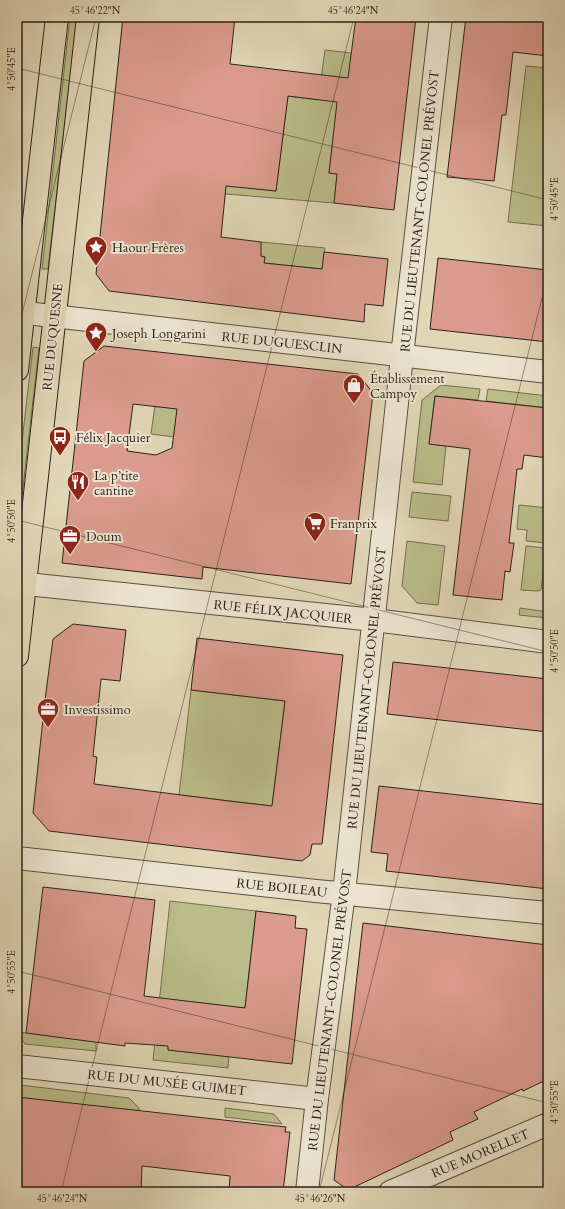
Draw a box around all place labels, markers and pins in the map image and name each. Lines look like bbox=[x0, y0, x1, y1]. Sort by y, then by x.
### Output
place icon: Haour Frères bbox=[83, 234, 109, 267]
place label: Haour Frères bbox=[112, 239, 184, 257]
place icon: Joseph Longarini bbox=[83, 320, 109, 353]
place label: Joseph Longarini bbox=[110, 325, 206, 343]
place label: Établissement Campoy bbox=[370, 370, 445, 403]
shop icon: Établissement Campoy bbox=[341, 372, 367, 405]
bus stop icon: Félix Jacquier bbox=[47, 424, 73, 457]
place label: Félix Jacquier bbox=[76, 429, 151, 447]
place label: La p’tite cantine bbox=[94, 467, 139, 500]
restaurant icon: La p’tite cantine bbox=[65, 469, 91, 502]
supermarket icon: Franprix bbox=[302, 510, 328, 543]
place label: Franprix bbox=[330, 515, 377, 533]
office icon: Doum bbox=[57, 523, 83, 556]
place label: Doum bbox=[86, 528, 122, 546]
office icon: Investissimo bbox=[35, 696, 61, 729]
place label: Investissimo bbox=[64, 701, 131, 719]

